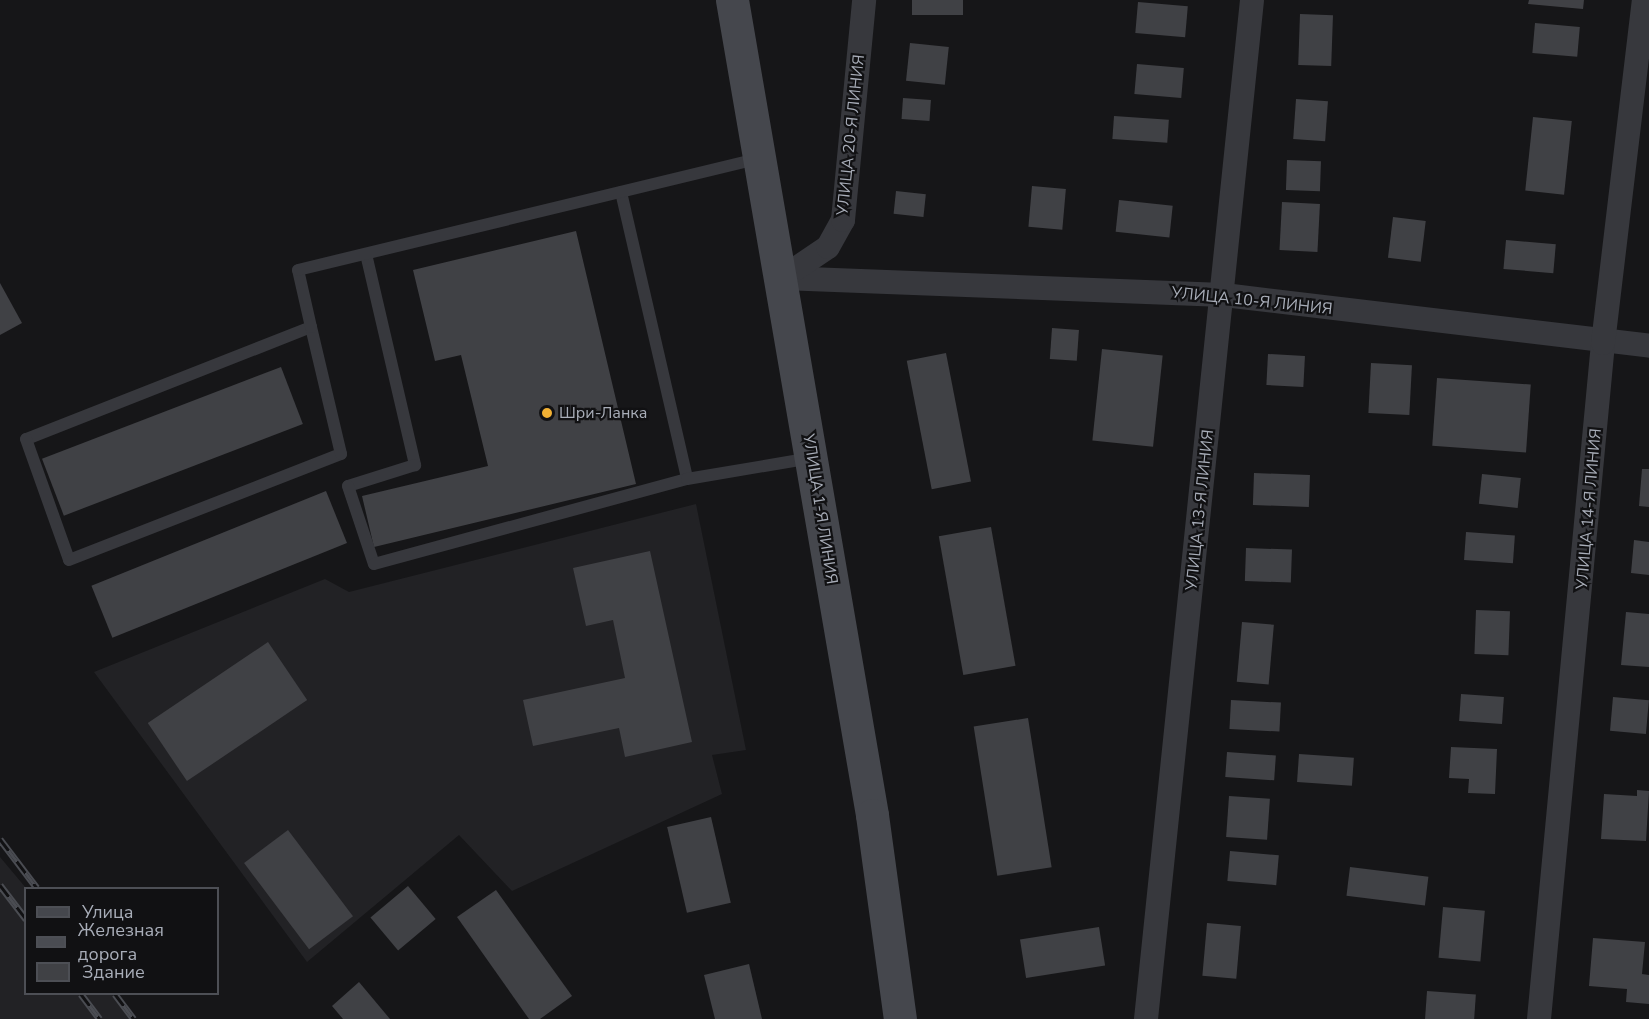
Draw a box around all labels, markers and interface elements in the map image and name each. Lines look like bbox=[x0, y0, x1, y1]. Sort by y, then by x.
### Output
street label: УЛИЦА 20-Я ЛИНИЯ bbox=[833, 54, 869, 216]
street label: УЛИЦА 10-Я ЛИНИЯ bbox=[1171, 283, 1333, 319]
place label: Шри-Ланка bbox=[559, 403, 647, 423]
marker: Шри-Ланка bbox=[540, 406, 554, 420]
street label: УЛИЦА 14-Я ЛИНИЯ bbox=[1572, 428, 1606, 590]
street label: УЛИЦА 13-Я ЛИНИЯ bbox=[1182, 429, 1218, 591]
street label: УЛИЦА 1-Я ЛИНИЯ bbox=[799, 432, 841, 586]
legend bbox=[24, 887, 219, 995]
text: Улица bbox=[82, 900, 133, 924]
text: Железная дорога bbox=[78, 918, 164, 966]
text: Здание bbox=[82, 960, 145, 984]

